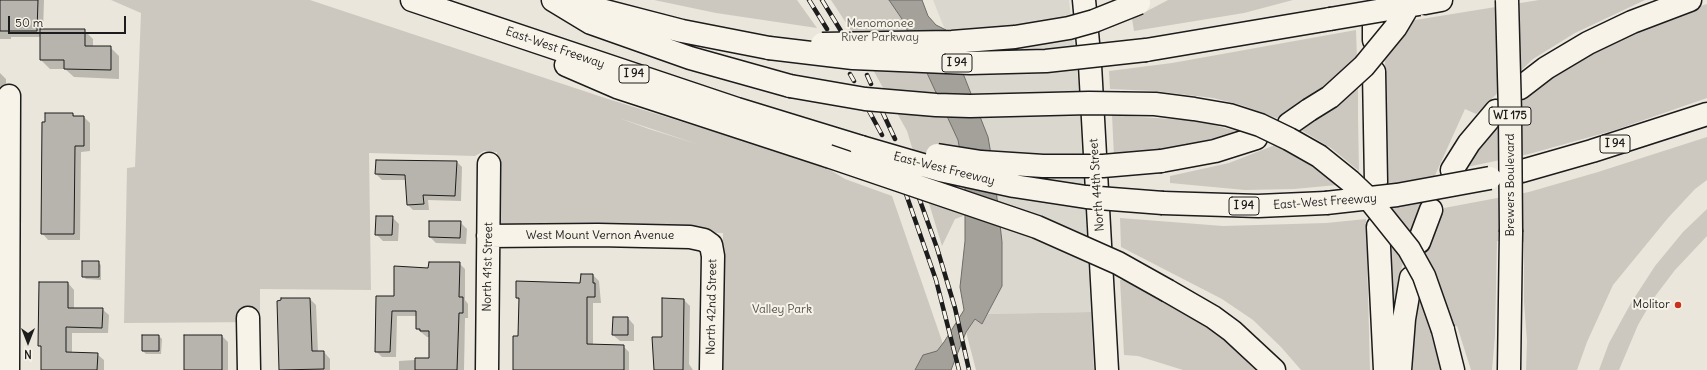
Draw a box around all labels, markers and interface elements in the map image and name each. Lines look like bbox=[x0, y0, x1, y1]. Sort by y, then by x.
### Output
scale bar bbox=[10, 8, 128, 34]
text: 50 m bbox=[15, 15, 43, 30]
park label: Menomonee River Parkway bbox=[841, 17, 919, 45]
street label: East-West Freeway bbox=[504, 24, 606, 72]
road number: I 94 bbox=[942, 54, 972, 72]
road number: I 94 bbox=[619, 65, 649, 83]
road number: WI 175 bbox=[1489, 107, 1531, 125]
street label: Brewers Boulevard bbox=[1504, 133, 1518, 237]
road number: I 94 bbox=[1600, 135, 1630, 153]
street label: North 44th Street bbox=[1087, 138, 1107, 232]
street label: East-West Freeway bbox=[892, 149, 996, 189]
street label: East-West Freeway bbox=[1273, 191, 1377, 213]
road number: I 94 bbox=[1229, 197, 1259, 215]
street label: North 41st Street bbox=[480, 222, 496, 312]
street label: West Mount Vernon Avenue bbox=[526, 229, 674, 243]
street label: North 42nd Street bbox=[704, 259, 720, 355]
place label: Molitor bbox=[1633, 298, 1670, 312]
marker: Molitor bbox=[1673, 300, 1683, 310]
park label: Valley Park bbox=[752, 303, 812, 317]
north arrow bbox=[8, 322, 48, 362]
text: N bbox=[24, 347, 32, 361]

